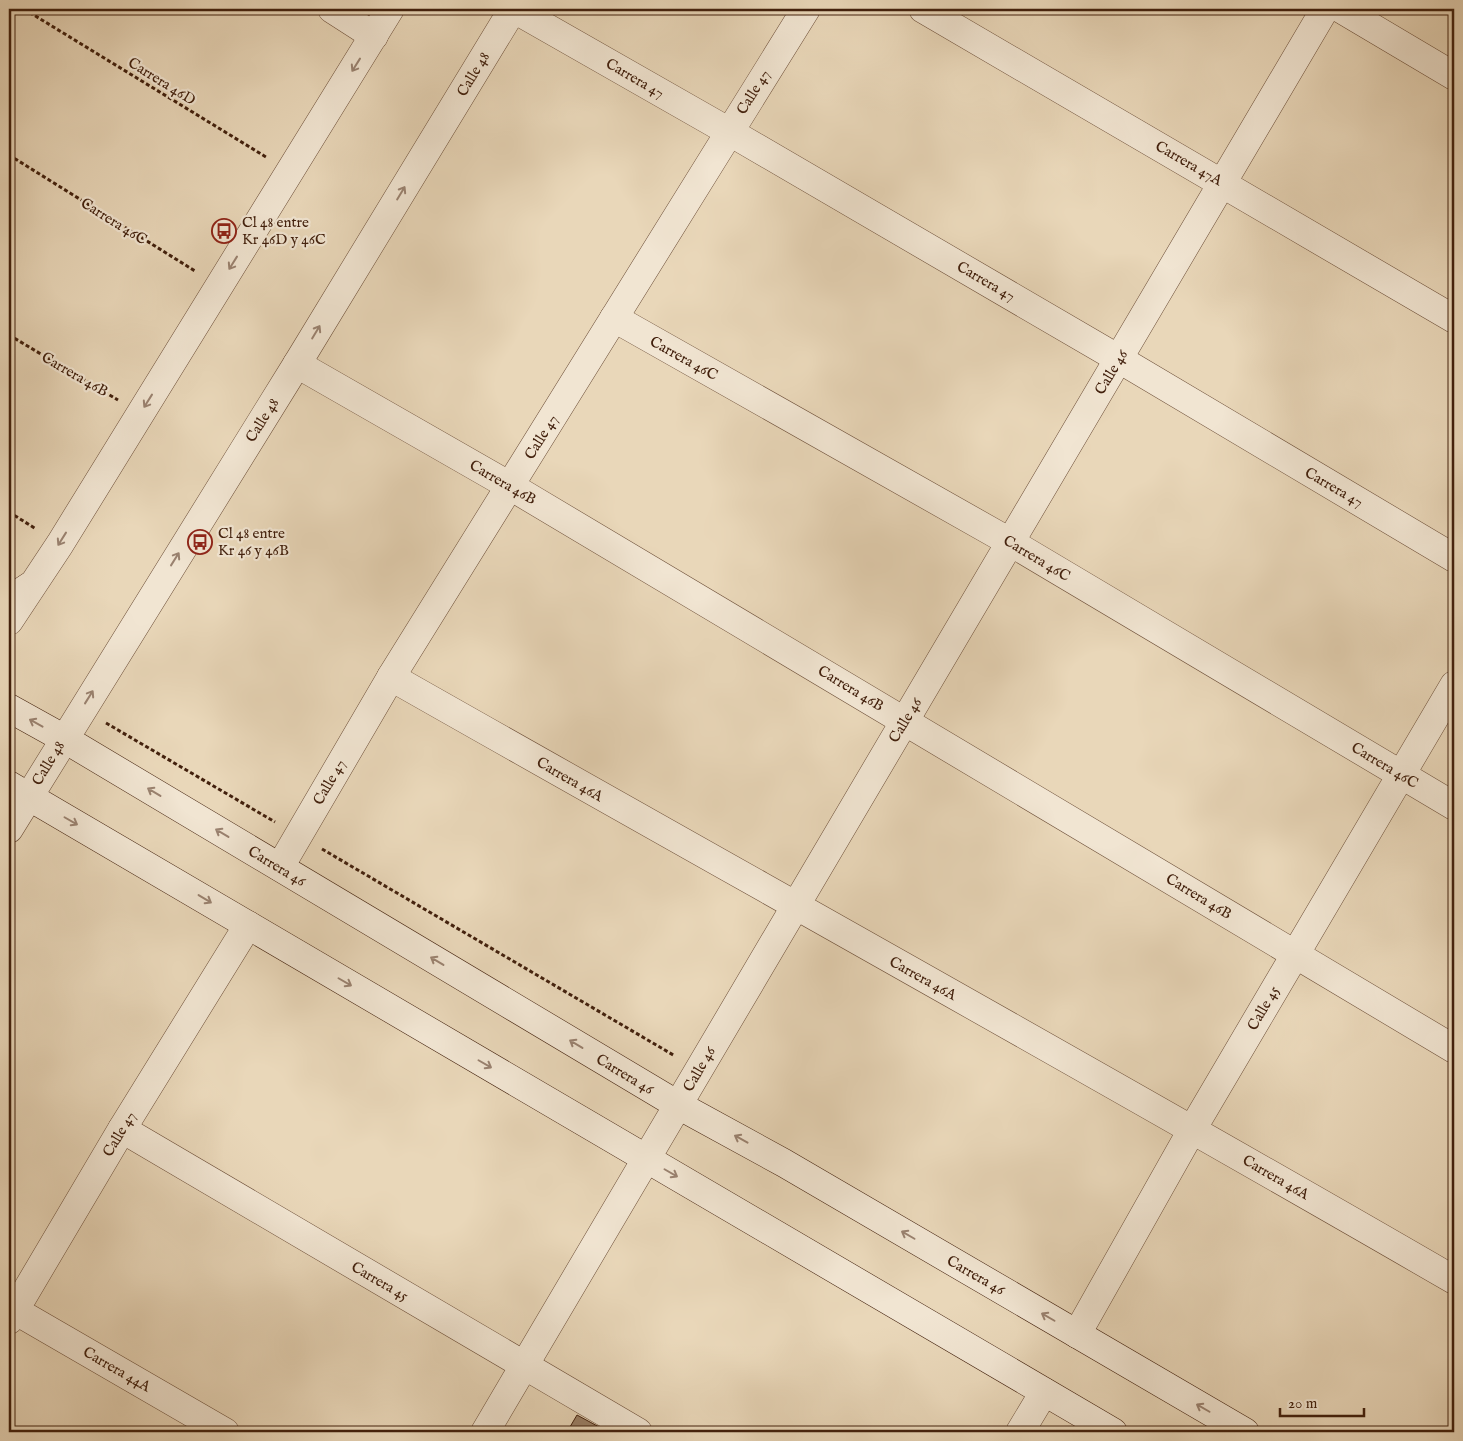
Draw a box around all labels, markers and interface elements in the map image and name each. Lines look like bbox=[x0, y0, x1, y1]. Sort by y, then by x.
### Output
street label: Calle 48 bbox=[453, 48, 494, 100]
street label: Carrera 46D bbox=[124, 53, 199, 110]
street label: Carrera 47 bbox=[602, 54, 667, 103]
one-way arrow bbox=[350, 58, 360, 72]
street label: Calle 47 bbox=[732, 66, 775, 118]
street label: Carrera 47A bbox=[1152, 137, 1226, 191]
one-way arrow bbox=[396, 186, 406, 200]
street label: Carrera 46C bbox=[77, 194, 151, 249]
place label: Cl 48 entre Kr 46D y 46C bbox=[242, 213, 326, 249]
bus stop icon: Cl 48 entre Kr 46D y 46C bbox=[211, 218, 237, 244]
one-way arrow bbox=[228, 255, 238, 269]
street label: Carrera 47 bbox=[953, 257, 1018, 306]
one-way arrow bbox=[312, 325, 322, 339]
street label: Carrera 46C bbox=[646, 332, 721, 385]
street label: Calle 46 bbox=[1091, 346, 1133, 398]
street label: Carrera 46B bbox=[38, 348, 112, 401]
one-way arrow bbox=[142, 394, 152, 408]
street label: Calle 48 bbox=[241, 394, 283, 446]
street label: Calle 47 bbox=[520, 411, 563, 463]
street label: Carrera 46B bbox=[466, 456, 540, 509]
street label: Carrera 47 bbox=[1301, 463, 1366, 512]
place label: Cl 48 entre Kr 46 y 46B bbox=[218, 524, 289, 560]
bus stop icon: Cl 48 entre Kr 46 y 46B bbox=[187, 529, 213, 555]
street label: Carrera 46C bbox=[1000, 531, 1074, 586]
one-way arrow bbox=[57, 532, 67, 546]
one-way arrow bbox=[170, 552, 180, 566]
street label: Carrera 46B bbox=[814, 661, 887, 716]
one-way arrow bbox=[84, 690, 94, 704]
street label: Calle 46 bbox=[885, 694, 927, 746]
one-way arrow bbox=[29, 718, 44, 727]
street label: Calle 48 bbox=[28, 737, 69, 789]
street label: Carrera 46C bbox=[1348, 738, 1422, 793]
street label: Carrera 46A bbox=[533, 753, 607, 807]
street label: Calle 47 bbox=[309, 756, 350, 808]
one-way arrow bbox=[147, 787, 161, 797]
one-way arrow bbox=[63, 816, 77, 826]
one-way arrow bbox=[216, 827, 230, 837]
street label: Carrera 46 bbox=[244, 842, 310, 891]
street label: Carrera 46B bbox=[1162, 869, 1235, 924]
one-way arrow bbox=[197, 895, 211, 905]
street label: Carrera 46A bbox=[886, 952, 961, 1005]
one-way arrow bbox=[430, 956, 444, 966]
one-way arrow bbox=[337, 977, 352, 987]
street label: Calle 45 bbox=[1243, 982, 1284, 1034]
one-way arrow bbox=[570, 1039, 584, 1049]
street label: Calle 46 bbox=[679, 1043, 720, 1095]
street label: Carrera 46 bbox=[592, 1050, 658, 1099]
one-way arrow bbox=[478, 1059, 493, 1069]
street label: Calle 47 bbox=[99, 1108, 140, 1160]
one-way arrow bbox=[734, 1134, 749, 1144]
street label: Carrera 46A bbox=[1239, 1151, 1313, 1205]
one-way arrow bbox=[663, 1168, 677, 1178]
one-way arrow bbox=[900, 1230, 915, 1240]
street label: Carrera 46 bbox=[943, 1251, 1009, 1300]
street label: Carrera 45 bbox=[348, 1257, 412, 1306]
one-way arrow bbox=[1041, 1311, 1056, 1321]
street label: Carrera 44A bbox=[79, 1342, 155, 1397]
scale bar bbox=[1280, 1386, 1364, 1418]
text: 20 m bbox=[1288, 1394, 1318, 1413]
one-way arrow bbox=[1197, 1402, 1211, 1412]

